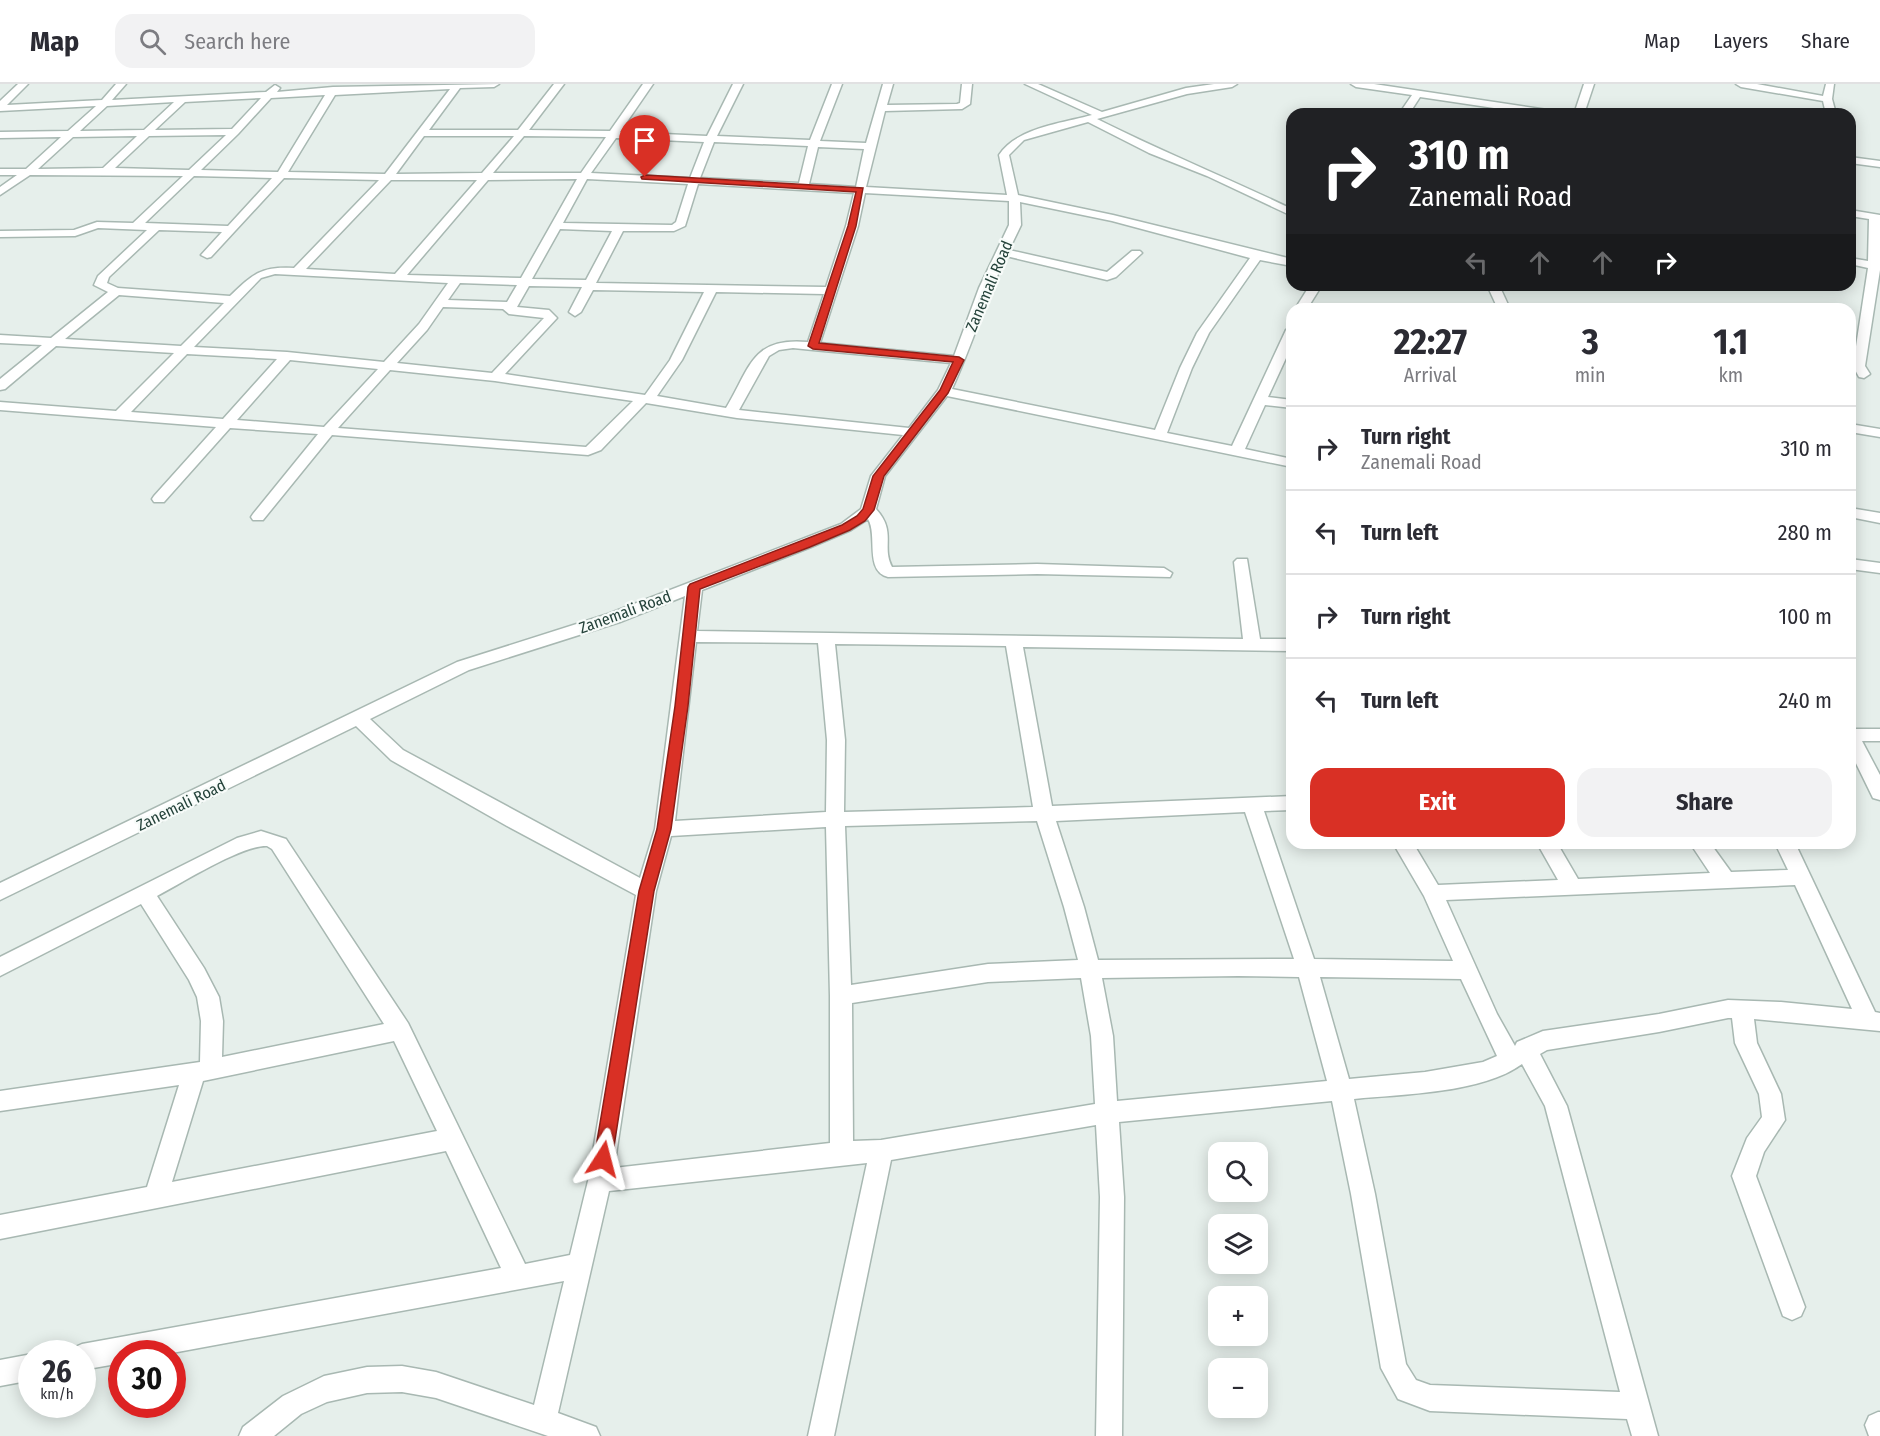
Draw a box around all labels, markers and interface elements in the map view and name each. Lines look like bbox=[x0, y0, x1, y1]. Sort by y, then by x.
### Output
search box bbox=[115, 14, 535, 68]
text: Map bbox=[30, 25, 79, 58]
icon: search bbox=[136, 25, 169, 58]
text: Search here bbox=[184, 28, 290, 55]
text: Map bbox=[1644, 28, 1680, 54]
text: Layers bbox=[1713, 28, 1768, 54]
text: Share bbox=[1801, 28, 1850, 54]
pin bbox=[619, 115, 670, 177]
icon: arrive bbox=[628, 124, 661, 157]
text: 310 m bbox=[1409, 130, 1510, 180]
icon: right bbox=[1310, 132, 1388, 210]
text: Zanemali Road bbox=[1409, 181, 1572, 213]
street label: Zanemali Road bbox=[961, 238, 1017, 334]
icon: left bbox=[1460, 246, 1493, 279]
icon: ahead bbox=[1523, 246, 1556, 279]
icon: ahead bbox=[1586, 246, 1619, 279]
icon: right bbox=[1649, 246, 1682, 279]
text: 22:27 bbox=[1394, 320, 1467, 364]
text: 3 bbox=[1582, 320, 1599, 364]
text: 1.1 bbox=[1713, 320, 1748, 364]
text: Arrival bbox=[1404, 363, 1457, 387]
text: min bbox=[1575, 363, 1606, 387]
text: km bbox=[1718, 363, 1743, 387]
text: Turn right bbox=[1361, 423, 1450, 450]
icon: right bbox=[1310, 432, 1343, 465]
text: 310 m bbox=[1780, 435, 1832, 462]
text: Zanemali Road bbox=[1361, 450, 1482, 474]
icon: left bbox=[1310, 516, 1343, 549]
text: Turn left bbox=[1361, 519, 1439, 546]
text: 280 m bbox=[1778, 519, 1832, 546]
street label: Zanemali Road bbox=[576, 587, 674, 637]
icon: right bbox=[1310, 600, 1343, 633]
text: Turn right bbox=[1361, 603, 1450, 630]
text: 100 m bbox=[1778, 603, 1832, 630]
icon: left bbox=[1310, 684, 1343, 717]
text: Turn left bbox=[1361, 687, 1439, 714]
text: 240 m bbox=[1779, 687, 1832, 714]
button: Exit bbox=[1310, 768, 1565, 837]
button: Share bbox=[1577, 768, 1832, 837]
street label: Zanemali Road bbox=[133, 775, 229, 835]
position arrow bbox=[571, 1127, 635, 1191]
map controls bbox=[1208, 1142, 1268, 1418]
button: search bbox=[1208, 1142, 1268, 1202]
button: layers bbox=[1208, 1214, 1268, 1274]
button: + bbox=[1208, 1286, 1268, 1346]
speed limit sign: 30 bbox=[108, 1340, 186, 1418]
text: 26 bbox=[42, 1354, 72, 1390]
button: − bbox=[1208, 1358, 1268, 1418]
text: km/h bbox=[40, 1385, 74, 1403]

